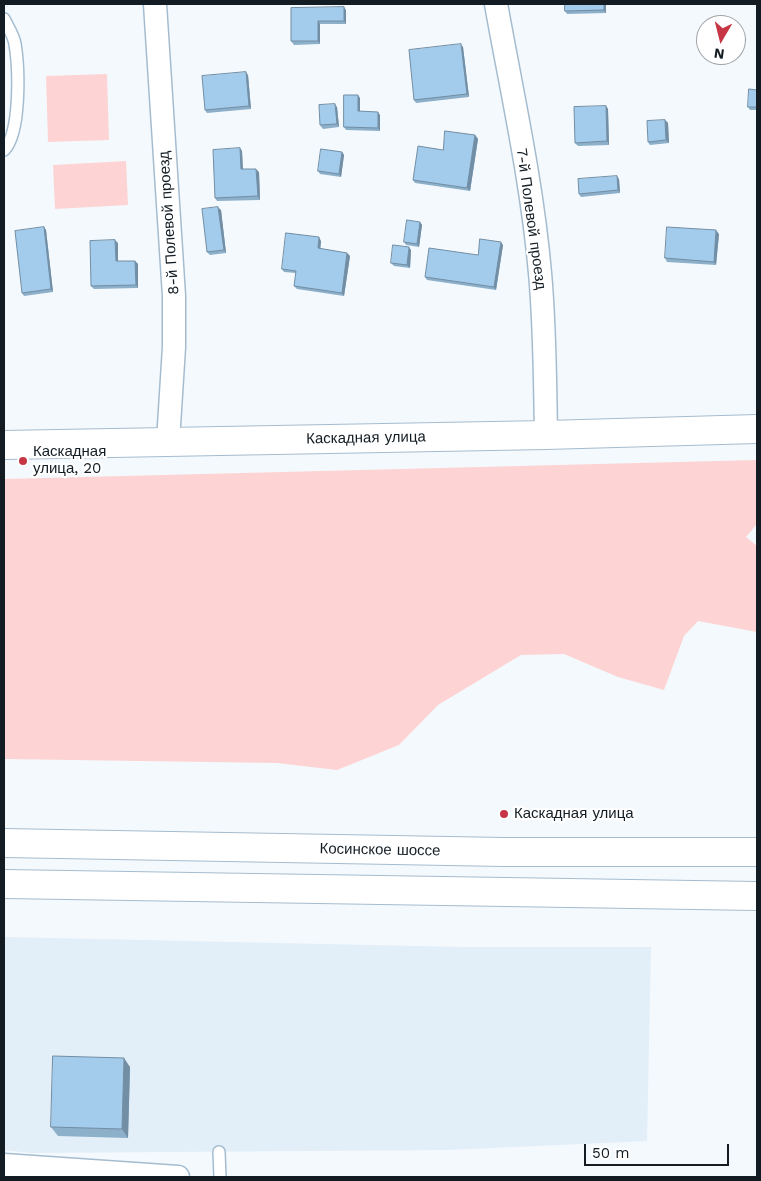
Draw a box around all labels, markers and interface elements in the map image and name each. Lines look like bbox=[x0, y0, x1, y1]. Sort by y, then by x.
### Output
north arrow bbox=[696, 15, 746, 65]
text: N bbox=[713, 45, 725, 63]
street label: 7-й Полевой проезд bbox=[512, 147, 550, 291]
street label: 8-й Полевой проезд bbox=[155, 151, 183, 295]
street label: Каскадная улица bbox=[306, 428, 426, 448]
place label: Каскадная улица, 20 bbox=[33, 443, 106, 478]
marker: Каскадная улица, 20 bbox=[17, 455, 29, 467]
place label: Каскадная улица bbox=[514, 805, 634, 823]
marker: Каскадная улица bbox=[498, 808, 510, 820]
street label: Косинское шоссе bbox=[319, 840, 441, 860]
scale bar bbox=[586, 1134, 731, 1166]
text: 50 m bbox=[592, 1144, 629, 1162]

